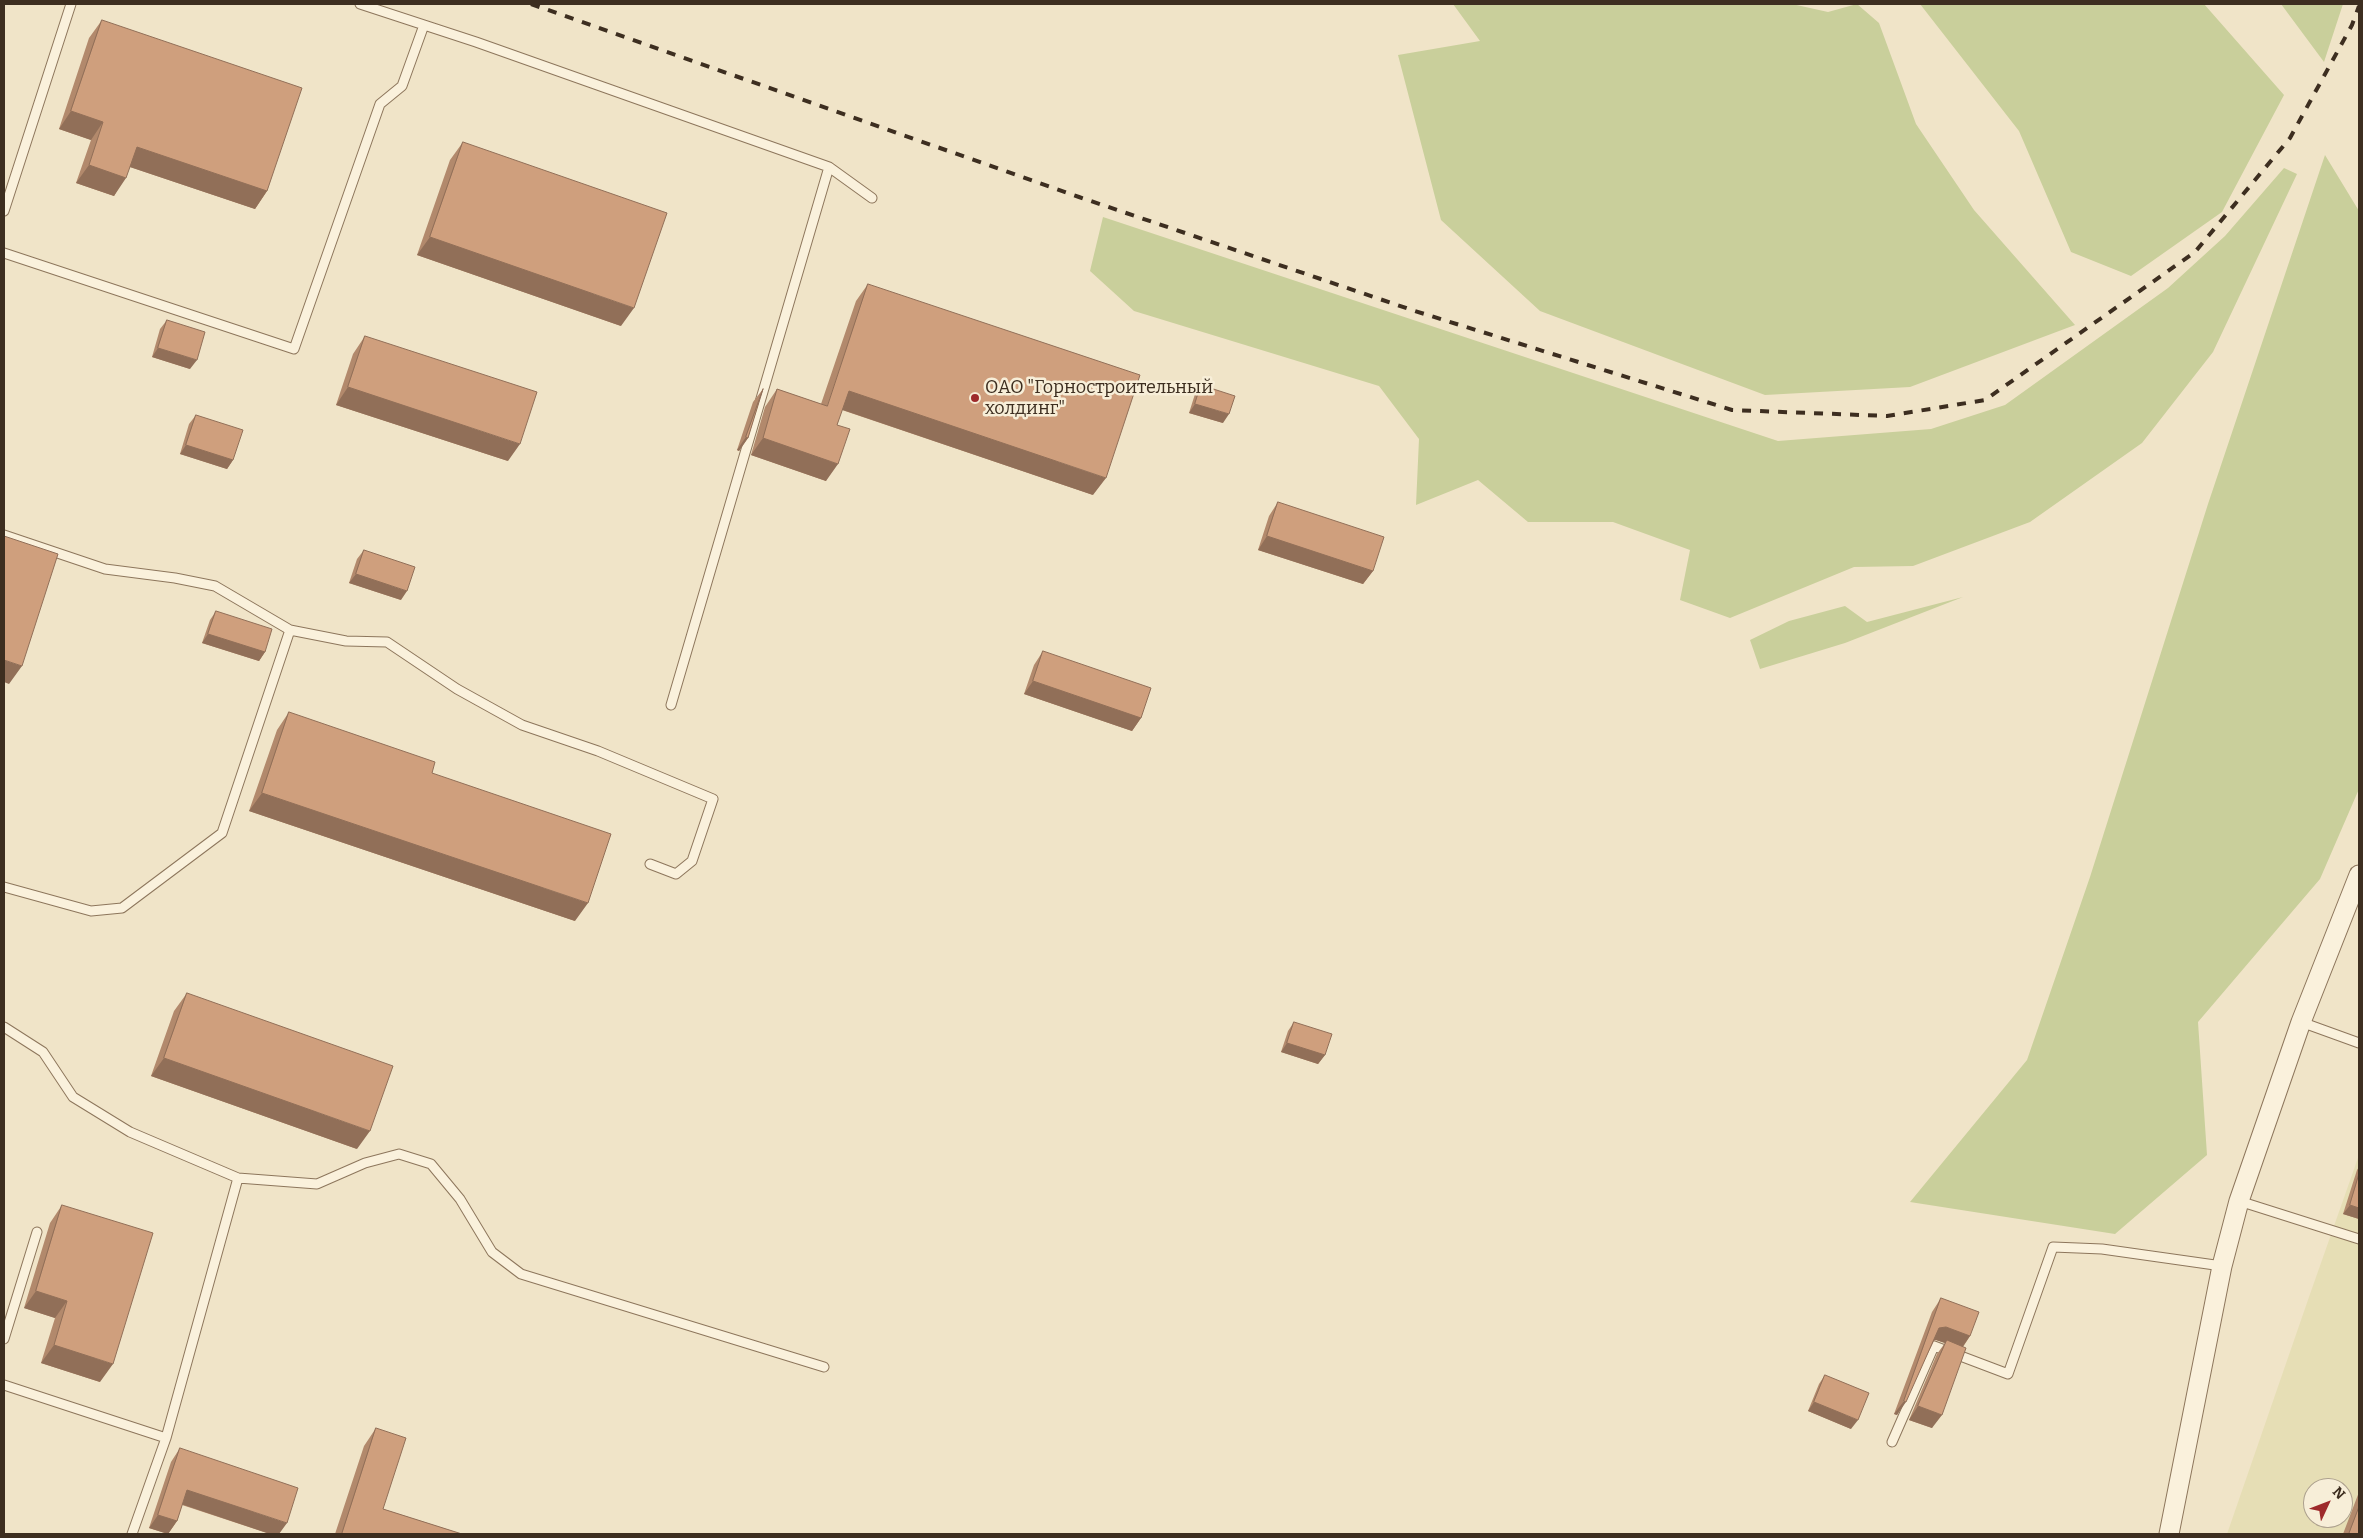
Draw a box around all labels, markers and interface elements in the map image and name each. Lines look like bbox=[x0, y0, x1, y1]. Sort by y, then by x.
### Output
place label: ОАО "Горностроительный холдинг" bbox=[985, 377, 1213, 419]
marker: ОАО "Горностроительный холдинг" bbox=[969, 392, 981, 404]
north arrow bbox=[2303, 1478, 2353, 1528]
text: N bbox=[2329, 1483, 2349, 1503]

